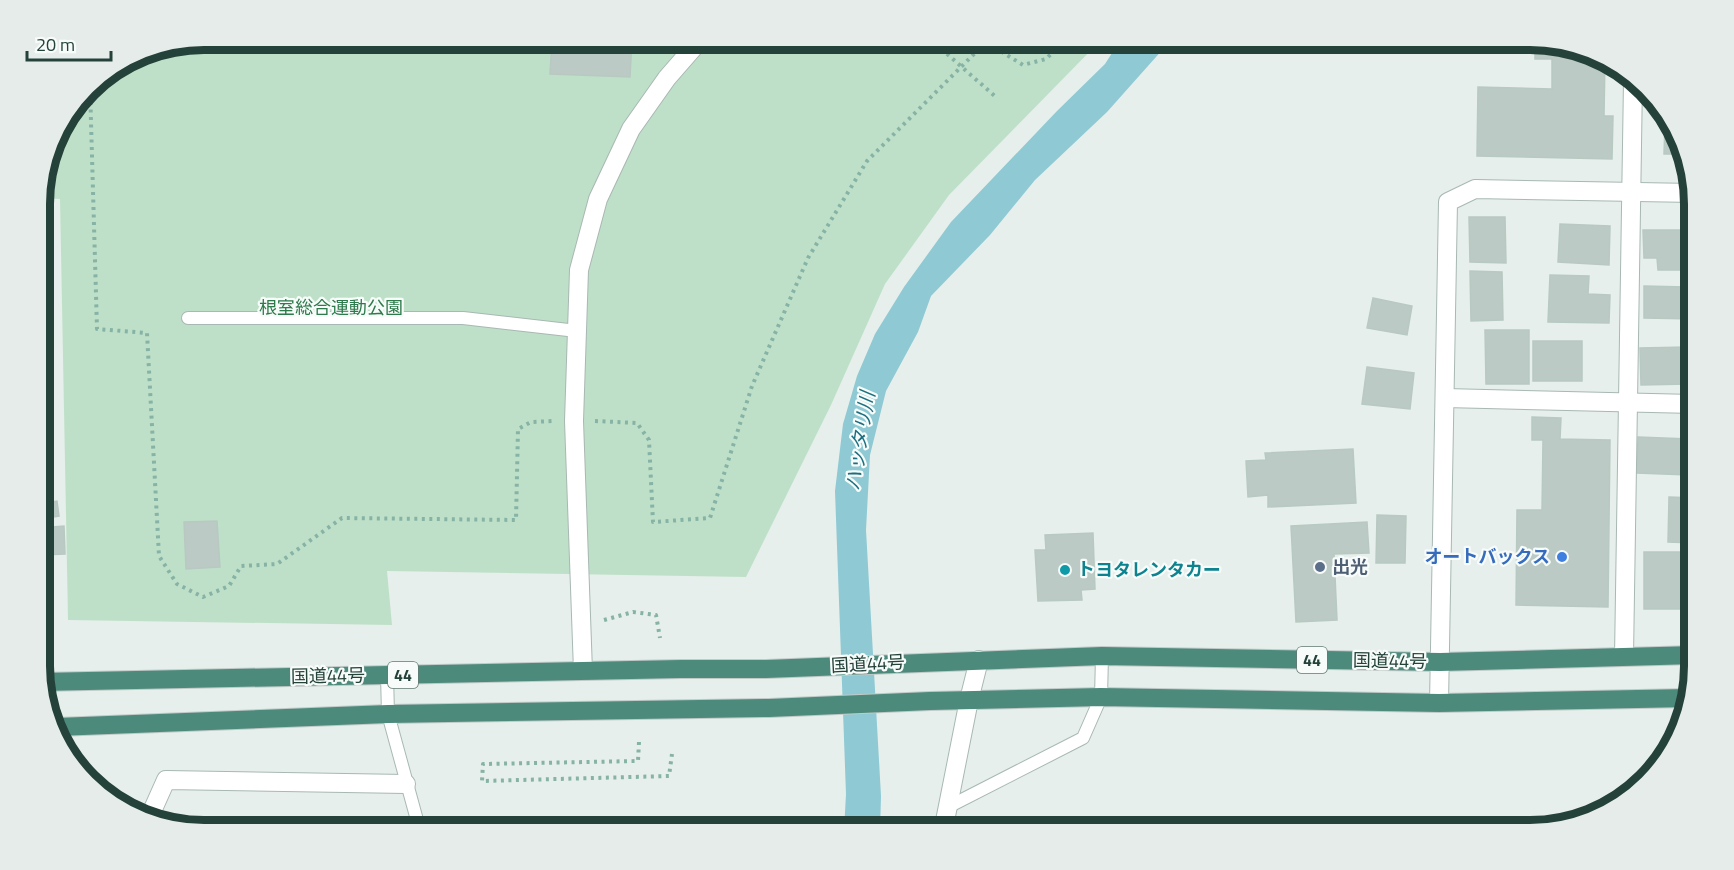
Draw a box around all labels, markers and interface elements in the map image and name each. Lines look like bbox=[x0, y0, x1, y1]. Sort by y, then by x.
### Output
scale bar bbox=[27, 24, 111, 62]
text: 20 m bbox=[36, 31, 75, 58]
park label: 根室総合運動公園 bbox=[259, 294, 403, 321]
water label: ハッタリ川 bbox=[836, 387, 883, 493]
place label: オートバックス bbox=[1425, 543, 1550, 570]
marker: オートバックス bbox=[1555, 550, 1569, 564]
place label: 出光 bbox=[1332, 553, 1368, 580]
place label: トヨタレンタカー bbox=[1077, 556, 1221, 583]
marker: 出光 bbox=[1313, 560, 1327, 574]
marker: トヨタレンタカー bbox=[1058, 563, 1072, 577]
street label: 国道44号 bbox=[1353, 646, 1427, 675]
road number: 44 bbox=[1297, 647, 1327, 673]
street label: 国道44号 bbox=[830, 648, 906, 679]
street label: 国道44号 bbox=[291, 661, 365, 690]
road number: 44 bbox=[388, 662, 418, 688]

